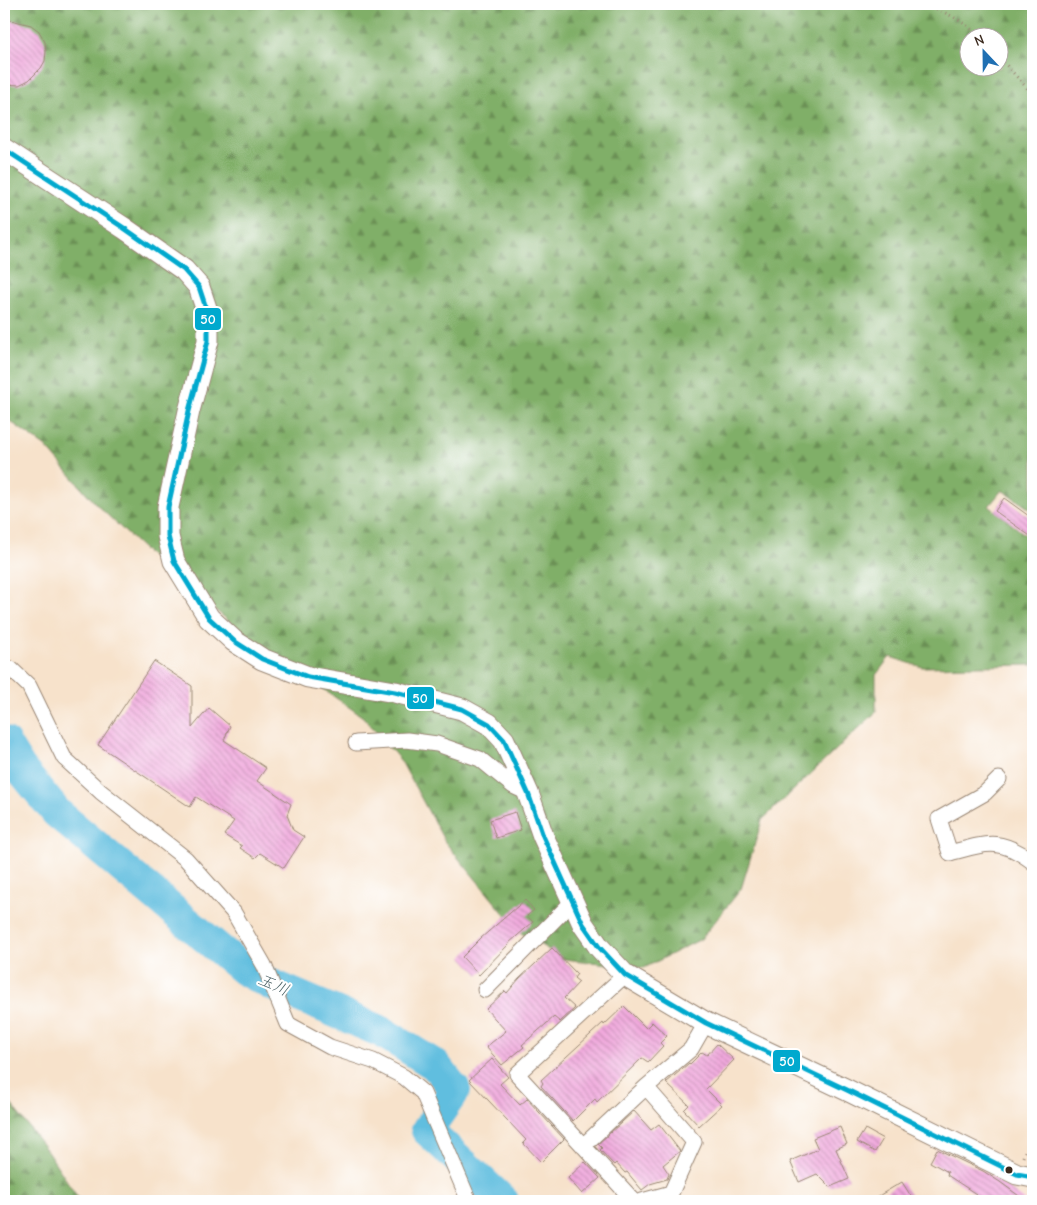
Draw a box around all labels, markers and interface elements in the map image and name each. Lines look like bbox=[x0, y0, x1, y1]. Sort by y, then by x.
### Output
north arrow bbox=[960, 28, 1010, 78]
text: N bbox=[972, 31, 987, 50]
line badge: 50 bbox=[194, 307, 222, 331]
text: 50 bbox=[200, 311, 216, 328]
line badge: 50 bbox=[406, 686, 435, 710]
text: 50 bbox=[412, 690, 428, 707]
water label: 玉川 bbox=[255, 970, 292, 1000]
line badge: 50 bbox=[772, 1049, 801, 1073]
text: 50 bbox=[779, 1053, 795, 1070]
unlabelled marker bbox=[1004, 1165, 1014, 1175]

